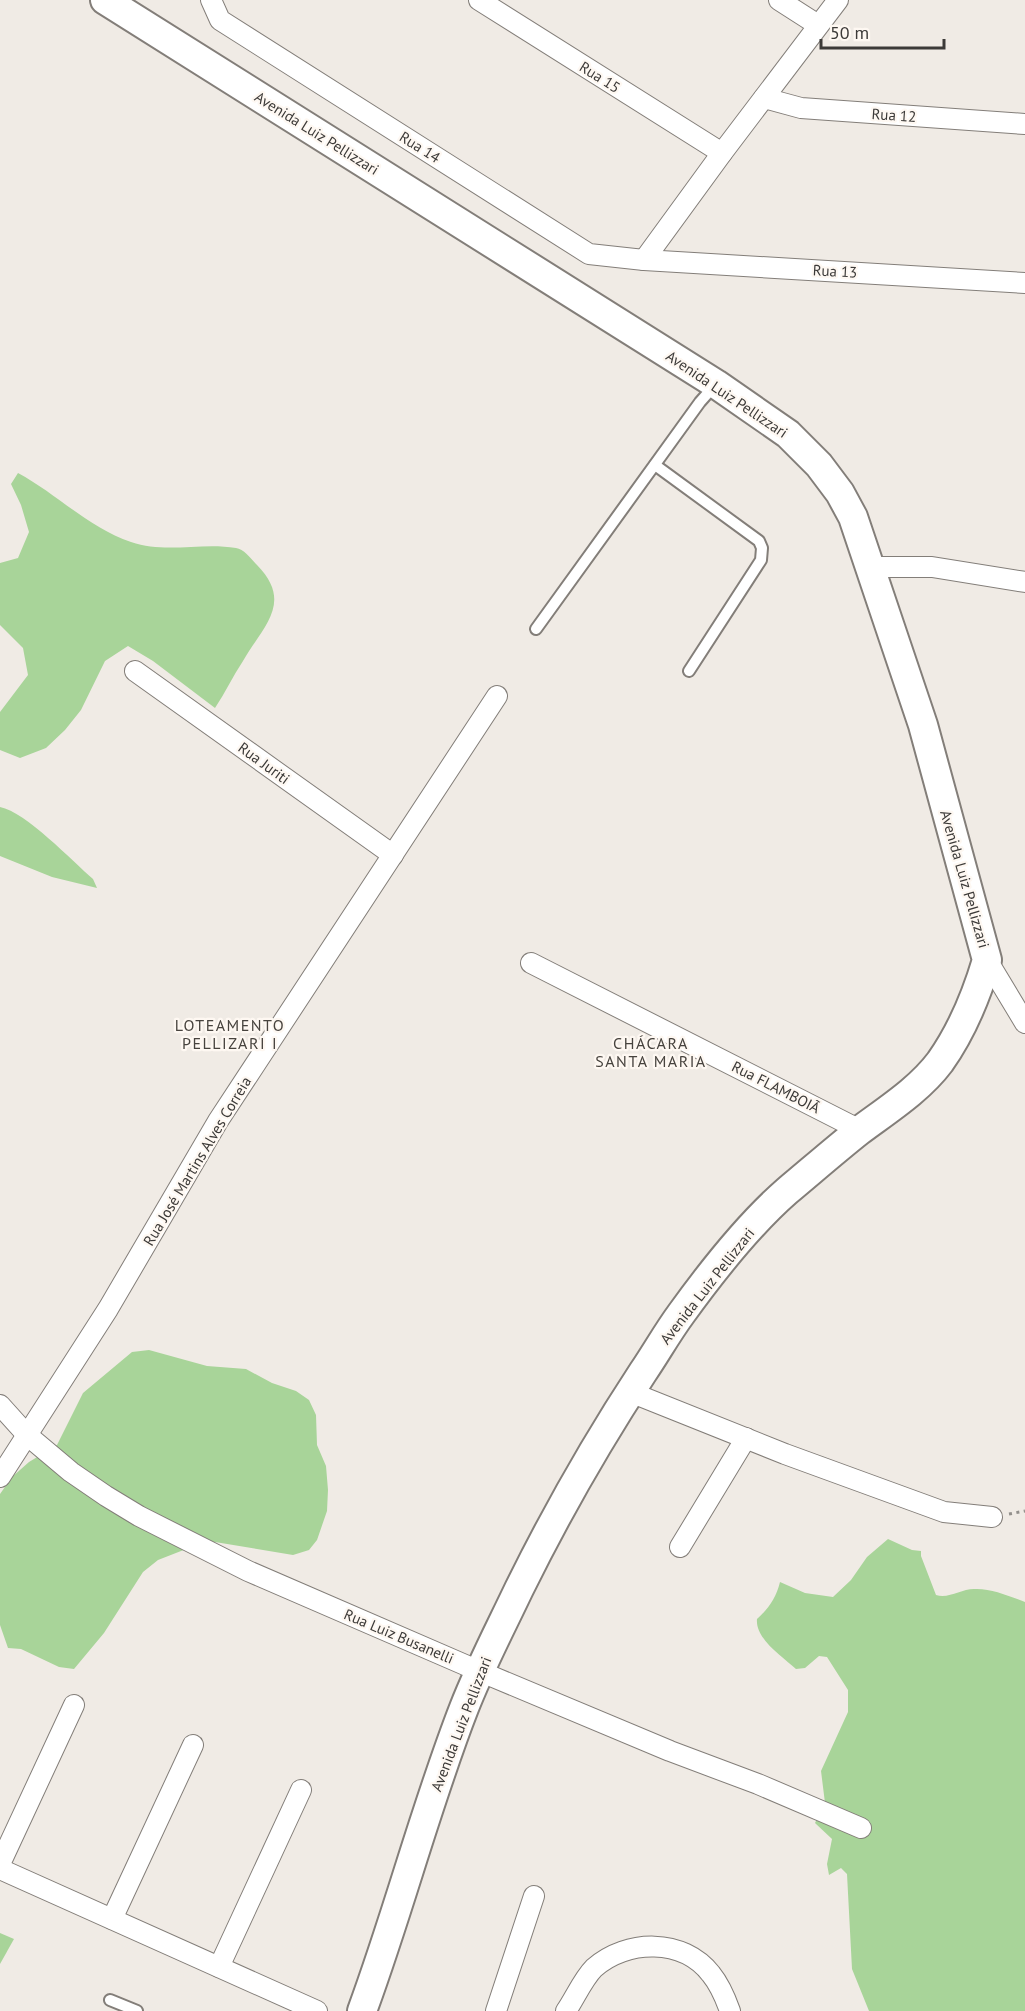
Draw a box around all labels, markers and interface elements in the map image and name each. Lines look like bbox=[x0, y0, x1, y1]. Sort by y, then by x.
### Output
scale bar bbox=[821, 12, 944, 50]
text: 50 m bbox=[830, 21, 869, 44]
street label: Rua 15 bbox=[576, 57, 624, 97]
street label: Avenida Luiz Pellizzari bbox=[251, 87, 383, 179]
street label: Rua 12 bbox=[871, 104, 917, 126]
street label: Rua 14 bbox=[396, 127, 444, 167]
street label: Rua 13 bbox=[812, 260, 858, 282]
street label: Avenida Luiz Pellizzari bbox=[663, 346, 791, 442]
street label: Rua Juriti bbox=[235, 738, 293, 788]
street label: Avenida Luiz Pellizzari bbox=[936, 808, 994, 950]
district label: LOTEAMENTO PELLIZARI I bbox=[175, 1015, 285, 1053]
district label: CHÁCARA SANTA MARIA bbox=[595, 1033, 707, 1071]
street label: Rua FLAMBOIÃ bbox=[729, 1057, 824, 1118]
street label: Rua José Martins Alves Correia bbox=[139, 1073, 255, 1249]
street label: Avenida Luiz Pellizzari bbox=[656, 1224, 758, 1348]
street label: Rua Luiz Busanelli bbox=[341, 1604, 457, 1668]
street label: Avenida Luiz Pellizzari bbox=[427, 1654, 495, 1794]

